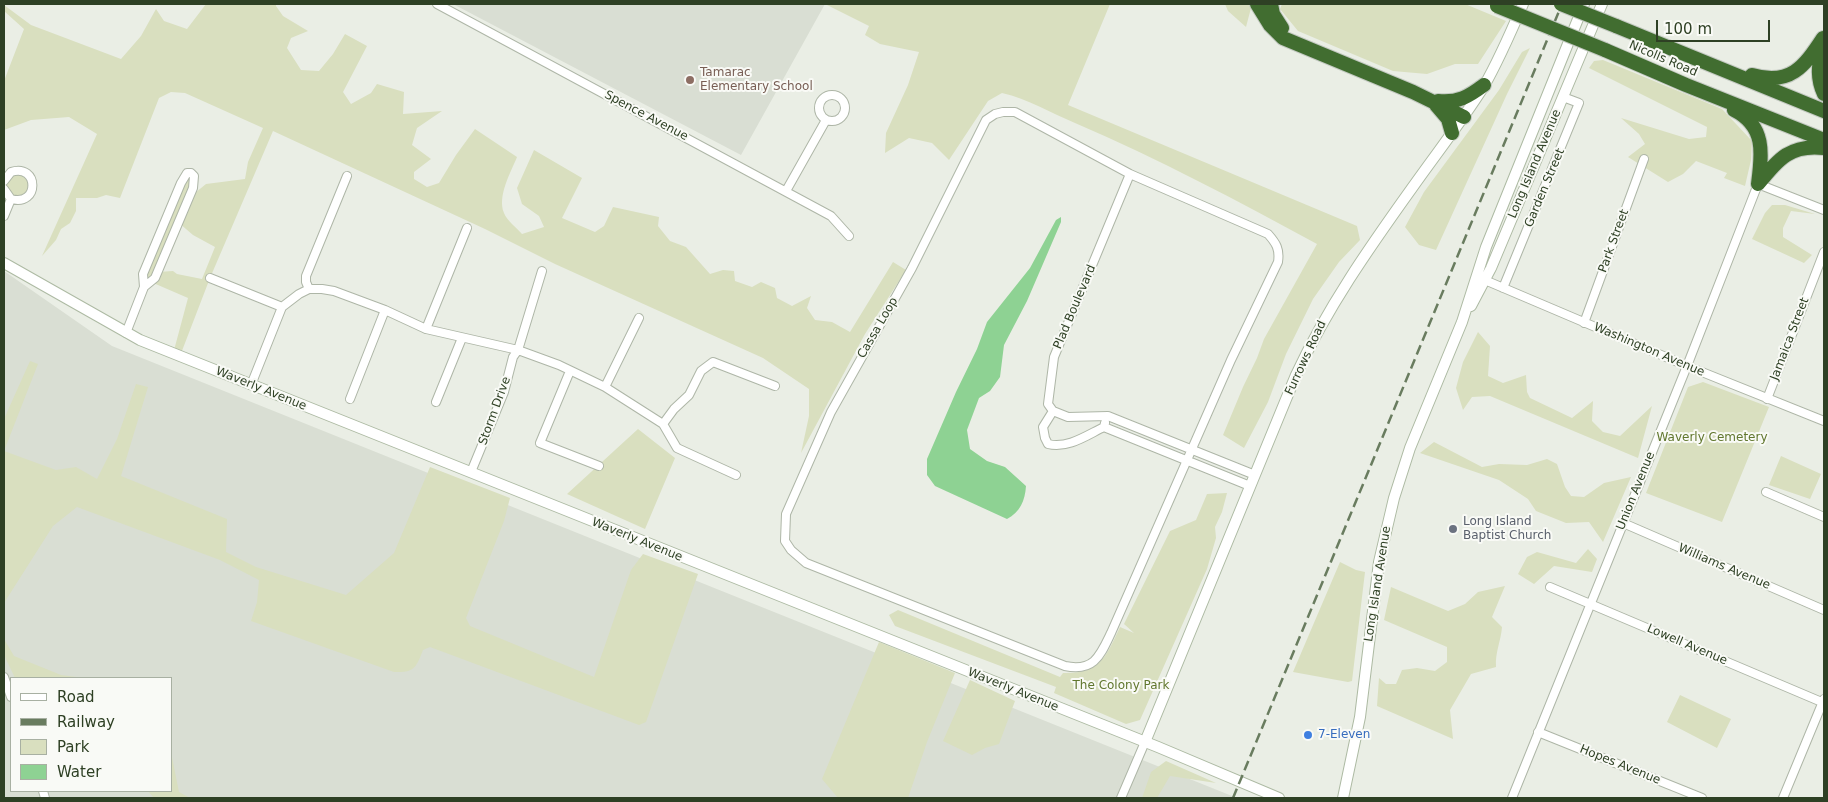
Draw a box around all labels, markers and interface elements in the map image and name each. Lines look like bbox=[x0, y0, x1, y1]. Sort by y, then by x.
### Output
scale bar bbox=[1658, 10, 1772, 42]
text: 100 m bbox=[1664, 20, 1712, 38]
street label: Nicolls Road bbox=[1627, 38, 1699, 80]
place label: Tamarac Elementary School bbox=[700, 66, 813, 94]
marker: Tamarac Elementary School bbox=[684, 74, 696, 86]
street label: Spence Avenue bbox=[602, 88, 690, 144]
street label: Long Island Avenue bbox=[1506, 107, 1564, 221]
street label: Garden Street bbox=[1522, 146, 1568, 230]
street label: Park Street bbox=[1596, 207, 1632, 275]
street label: Plad Boulevard bbox=[1051, 263, 1099, 351]
street label: Cassa Loop bbox=[855, 295, 901, 361]
street label: Jamaica Street bbox=[1768, 296, 1812, 382]
street label: Furrows Road bbox=[1282, 318, 1330, 398]
street label: Washington Avenue bbox=[1591, 320, 1707, 380]
street label: Waverly Avenue bbox=[213, 364, 309, 414]
street label: Storm Drive bbox=[476, 375, 514, 447]
park label: Waverly Cemetery bbox=[1656, 431, 1768, 445]
street label: Union Avenue bbox=[1614, 450, 1658, 532]
street label: Waverly Avenue bbox=[589, 515, 685, 565]
place label: Long Island Baptist Church bbox=[1463, 515, 1551, 543]
marker: Long Island Baptist Church bbox=[1447, 523, 1459, 535]
street label: Long Island Avenue bbox=[1362, 525, 1394, 643]
street label: Williams Avenue bbox=[1676, 541, 1772, 593]
street label: Lowell Avenue bbox=[1645, 622, 1729, 668]
street label: Waverly Avenue bbox=[965, 665, 1061, 715]
legend bbox=[10, 677, 172, 792]
park label: The Colony Park bbox=[1073, 679, 1169, 693]
text: Road bbox=[57, 688, 95, 706]
text: Railway bbox=[57, 713, 115, 731]
place label: 7-Eleven bbox=[1318, 728, 1370, 742]
marker: 7-Eleven bbox=[1302, 729, 1314, 741]
text: Park bbox=[57, 738, 89, 756]
street label: Hopes Avenue bbox=[1577, 742, 1663, 788]
text: Water bbox=[57, 763, 101, 781]

